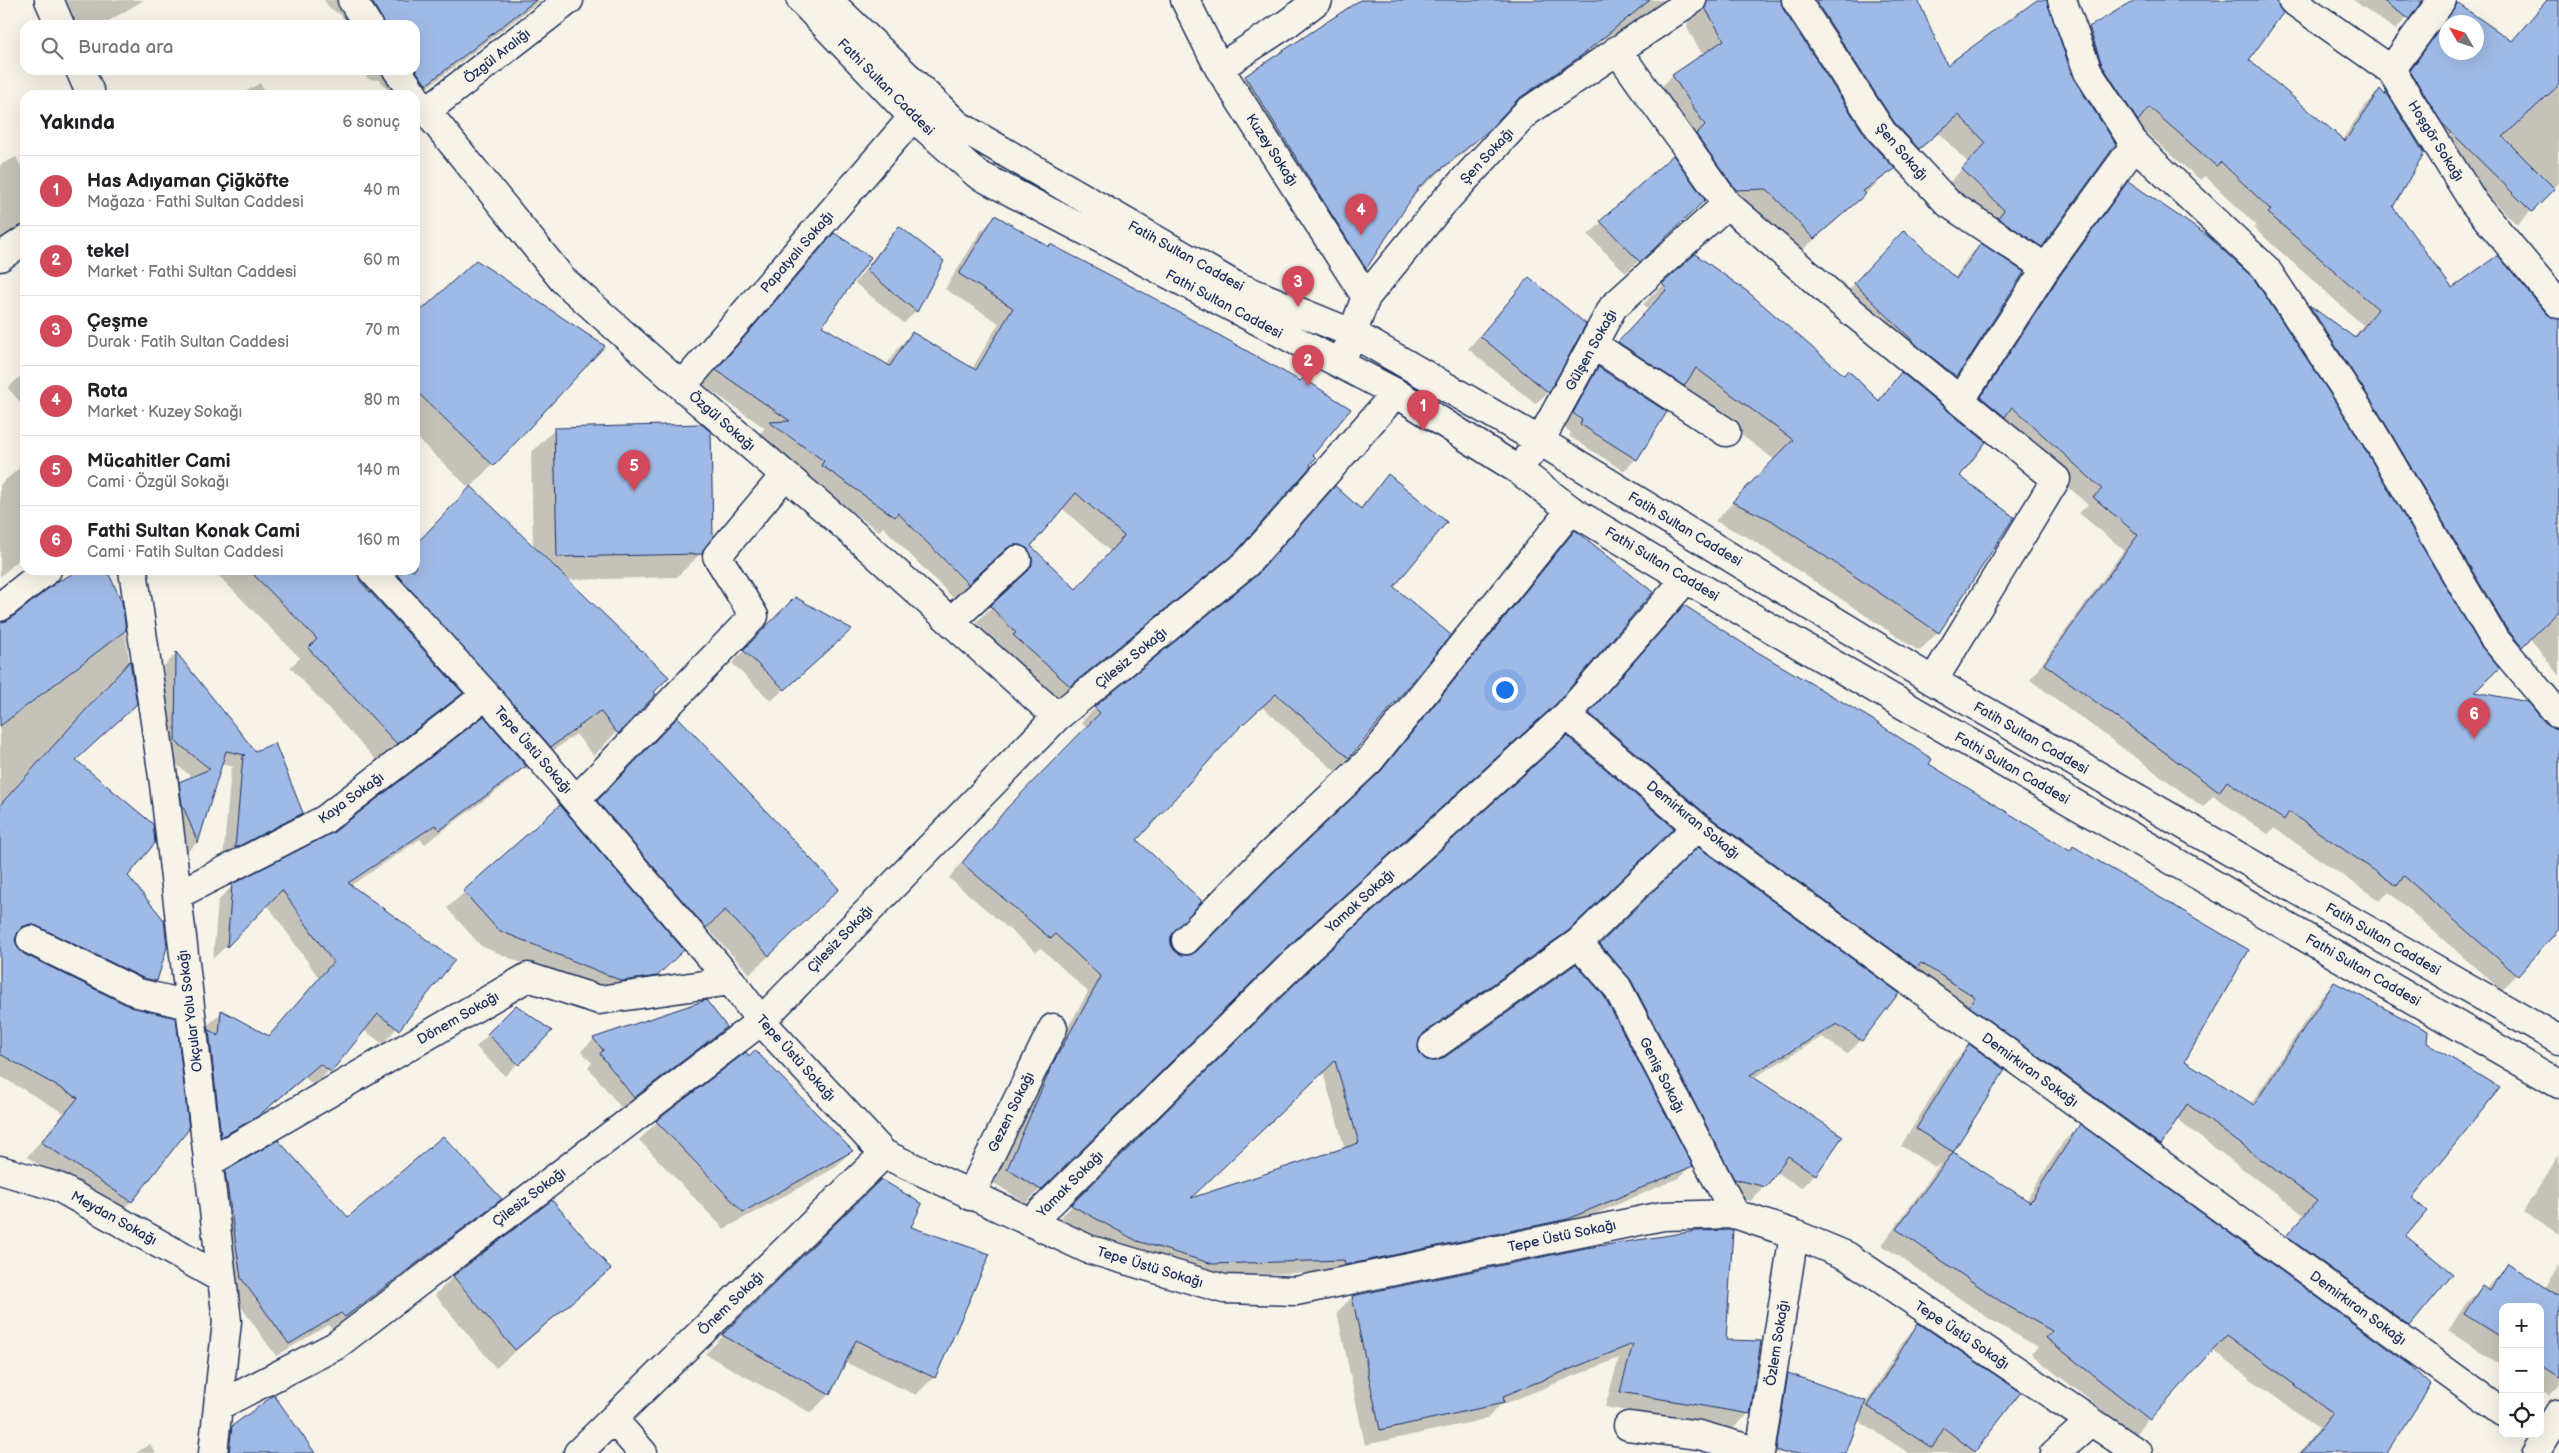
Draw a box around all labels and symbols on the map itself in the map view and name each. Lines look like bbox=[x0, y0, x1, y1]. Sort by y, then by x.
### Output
north arrow bbox=[2439, 15, 2484, 60]
street label: Özgül Aralığı bbox=[460, 24, 534, 87]
street label: Fathi Sultan Caddesi bbox=[834, 35, 938, 139]
street label: Hoşgör Sokağı bbox=[2404, 97, 2468, 185]
street label: Kuzey Sokağı bbox=[1242, 111, 1302, 189]
street label: Şen Sokağı bbox=[1872, 120, 1932, 184]
street label: Şen Sokağı bbox=[1457, 124, 1517, 188]
pin: 4 bbox=[1345, 194, 1377, 235]
street label: Papatyalı Sokağı bbox=[757, 208, 837, 296]
street label: Fatih Sultan Caddesi bbox=[1125, 217, 1247, 295]
street label: Fathi Sultan Caddesi bbox=[1163, 266, 1285, 342]
pin: 3 bbox=[1282, 266, 1314, 307]
street label: Gülşen Sokağı bbox=[1562, 306, 1620, 394]
pin: 2 bbox=[1292, 345, 1324, 386]
street label: Özgül Sokağı bbox=[685, 387, 759, 454]
pin: 1 bbox=[1407, 390, 1439, 431]
pin: 5 bbox=[618, 450, 650, 491]
street label: Fatih Sultan Caddesi bbox=[1625, 488, 1745, 570]
street label: Fathi Sultan Caddesi bbox=[1602, 523, 1722, 605]
street label: Çilesiz Sokağı bbox=[1092, 624, 1170, 692]
your location bbox=[1492, 677, 1518, 703]
street label: Fatih Sultan Caddesi bbox=[1970, 698, 2092, 778]
pin: 6 bbox=[2458, 698, 2490, 739]
street label: Tepe Üstü Sokağı bbox=[490, 702, 576, 797]
street label: Fathi Sultan Caddesi bbox=[1951, 728, 2073, 808]
street label: Kaya Sokağı bbox=[315, 769, 387, 827]
street label: Demirkıran Sokağı bbox=[1643, 777, 1743, 863]
street label: Yamak Sokağı bbox=[1321, 866, 1398, 937]
street label: Fatih Sultan Caddesi bbox=[2322, 899, 2444, 979]
street label: Çilesiz Sokağı bbox=[804, 902, 876, 976]
street label: Fathi Sultan Caddesi bbox=[2302, 930, 2424, 1010]
street label: Okçular Yolu Sokağı bbox=[174, 949, 206, 1073]
street label: Dönem Sokağı bbox=[414, 988, 502, 1048]
street label: Tepe Üstü Sokağı bbox=[753, 1011, 840, 1105]
street label: Demirkıran Sokağı bbox=[1979, 1029, 2081, 1111]
street label: Geniş Sokağı bbox=[1636, 1034, 1688, 1116]
street label: Gezen Sokağı bbox=[984, 1069, 1038, 1155]
street label: Yamak Sokağı bbox=[1032, 1147, 1107, 1222]
street label: Çilesiz Sokağı bbox=[489, 1164, 569, 1230]
street label: Meydan Sokağı bbox=[68, 1187, 160, 1249]
street label: Tepe Üstü Sokağı bbox=[1506, 1215, 1618, 1256]
street label: Tepe Üstü Sokağı bbox=[1095, 1242, 1205, 1291]
street label: Önem Sokağı bbox=[694, 1267, 767, 1339]
street label: Demirkıran Sokağı bbox=[2307, 1267, 2409, 1349]
street label: Tepe Üstü Sokağı bbox=[1912, 1296, 2013, 1373]
street label: Özlem Sokağı bbox=[1761, 1299, 1792, 1387]

